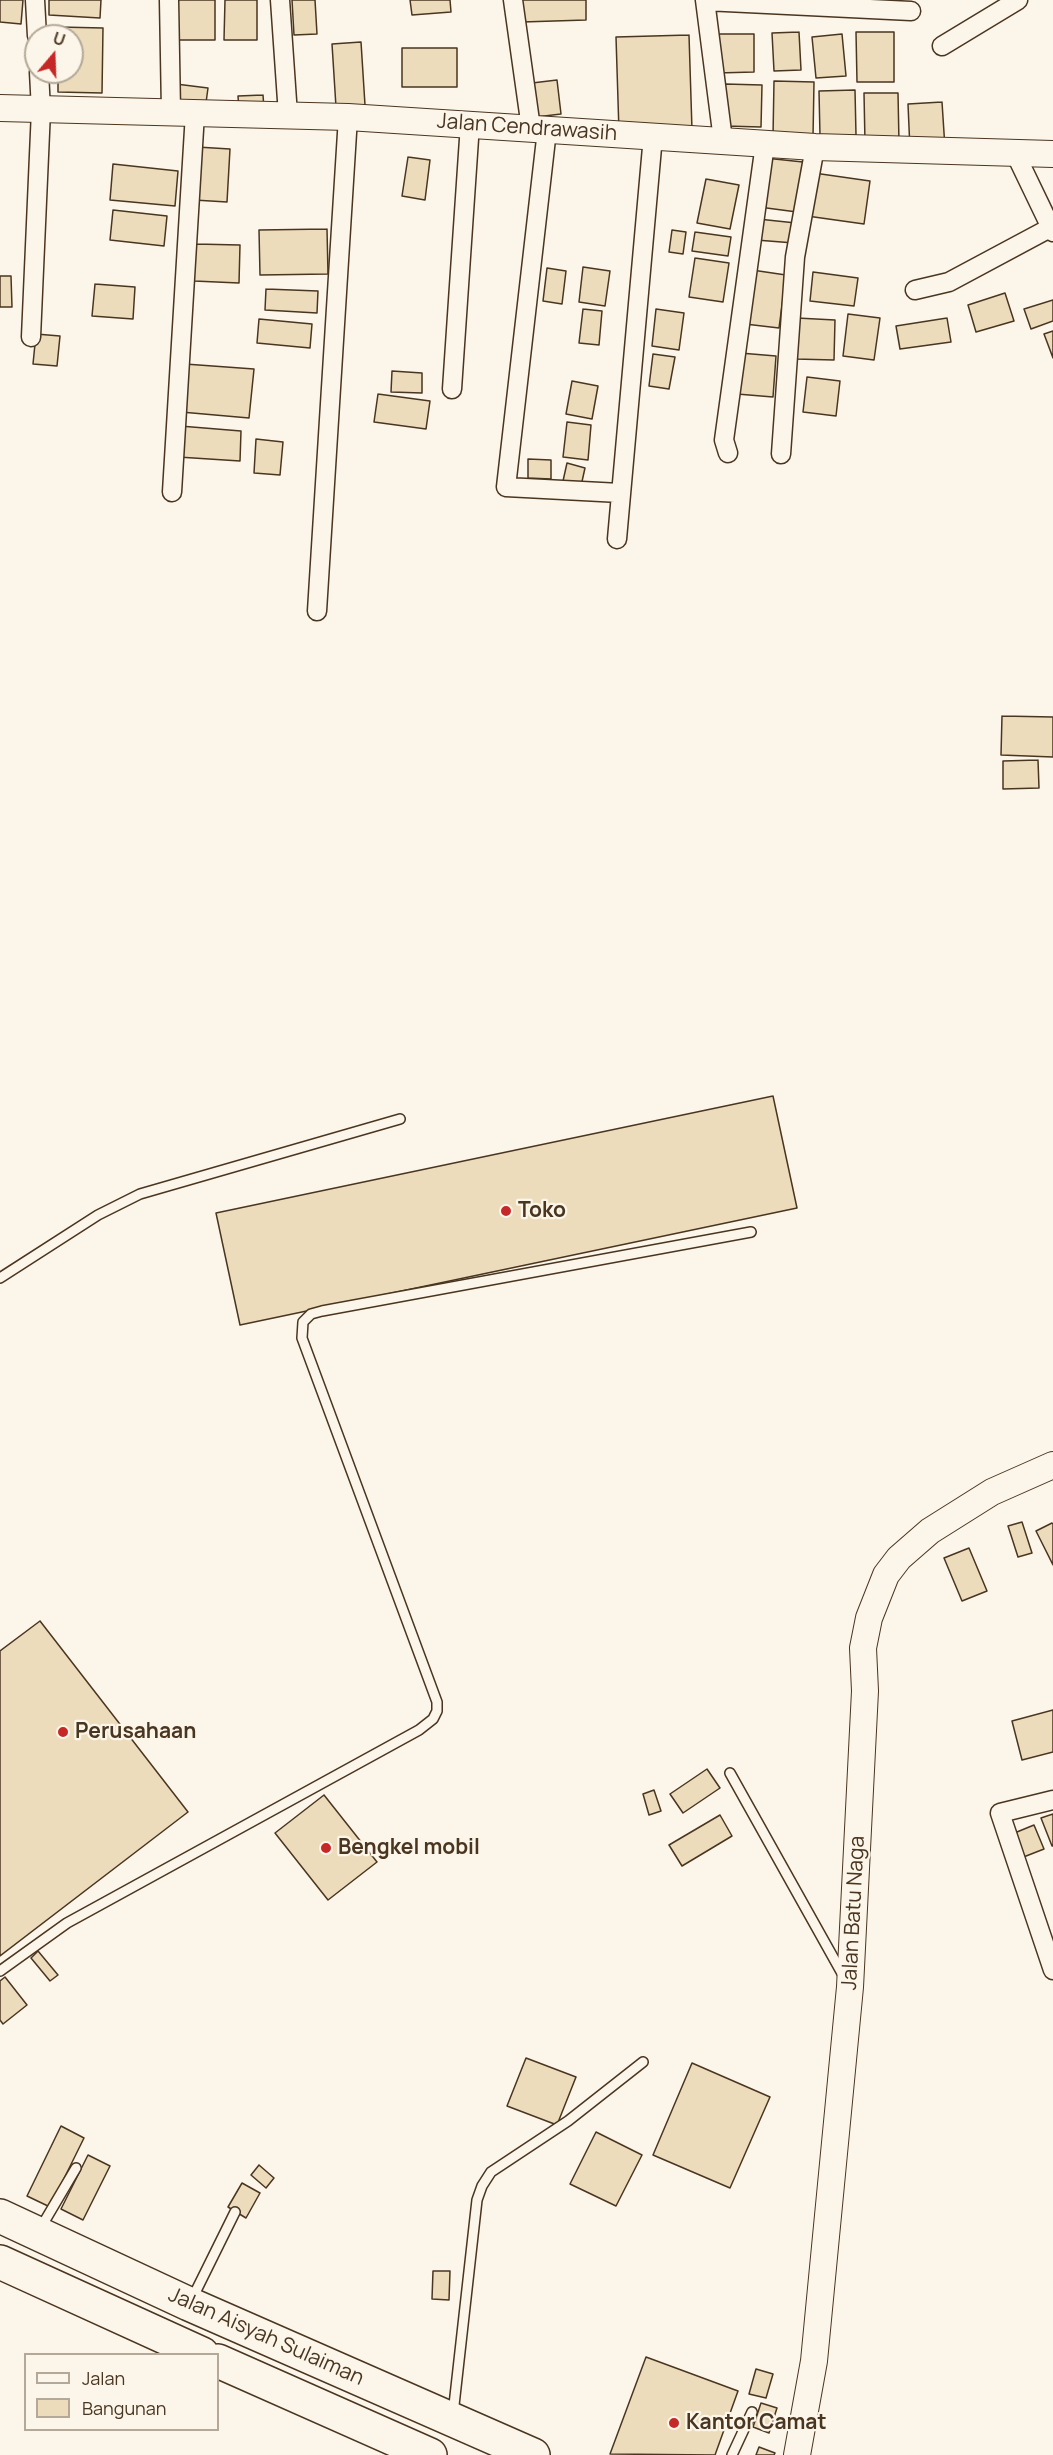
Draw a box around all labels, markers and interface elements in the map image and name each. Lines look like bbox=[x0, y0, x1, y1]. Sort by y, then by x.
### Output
north arrow bbox=[24, 24, 84, 84]
text: U bbox=[50, 27, 68, 51]
street label: Jalan Cendrawasih bbox=[436, 109, 618, 147]
place label: Toko bbox=[518, 1198, 566, 1224]
marker: Toko bbox=[499, 1204, 513, 1218]
place label: Perusahaan bbox=[75, 1719, 196, 1745]
marker: Perusahaan bbox=[56, 1725, 70, 1739]
place label: Bengkel mobil bbox=[338, 1835, 480, 1861]
street label: Jalan Batu Naga bbox=[837, 1835, 871, 1991]
marker: Bengkel mobil bbox=[319, 1841, 333, 1855]
street label: Jalan Aisyah Sulaiman bbox=[164, 2283, 368, 2391]
legend bbox=[24, 2353, 219, 2431]
text: Jalan bbox=[82, 2366, 125, 2390]
text: Bangunan bbox=[82, 2396, 166, 2420]
place label: Kantor Camat bbox=[686, 2410, 827, 2436]
marker: Kantor Camat bbox=[667, 2416, 681, 2430]

